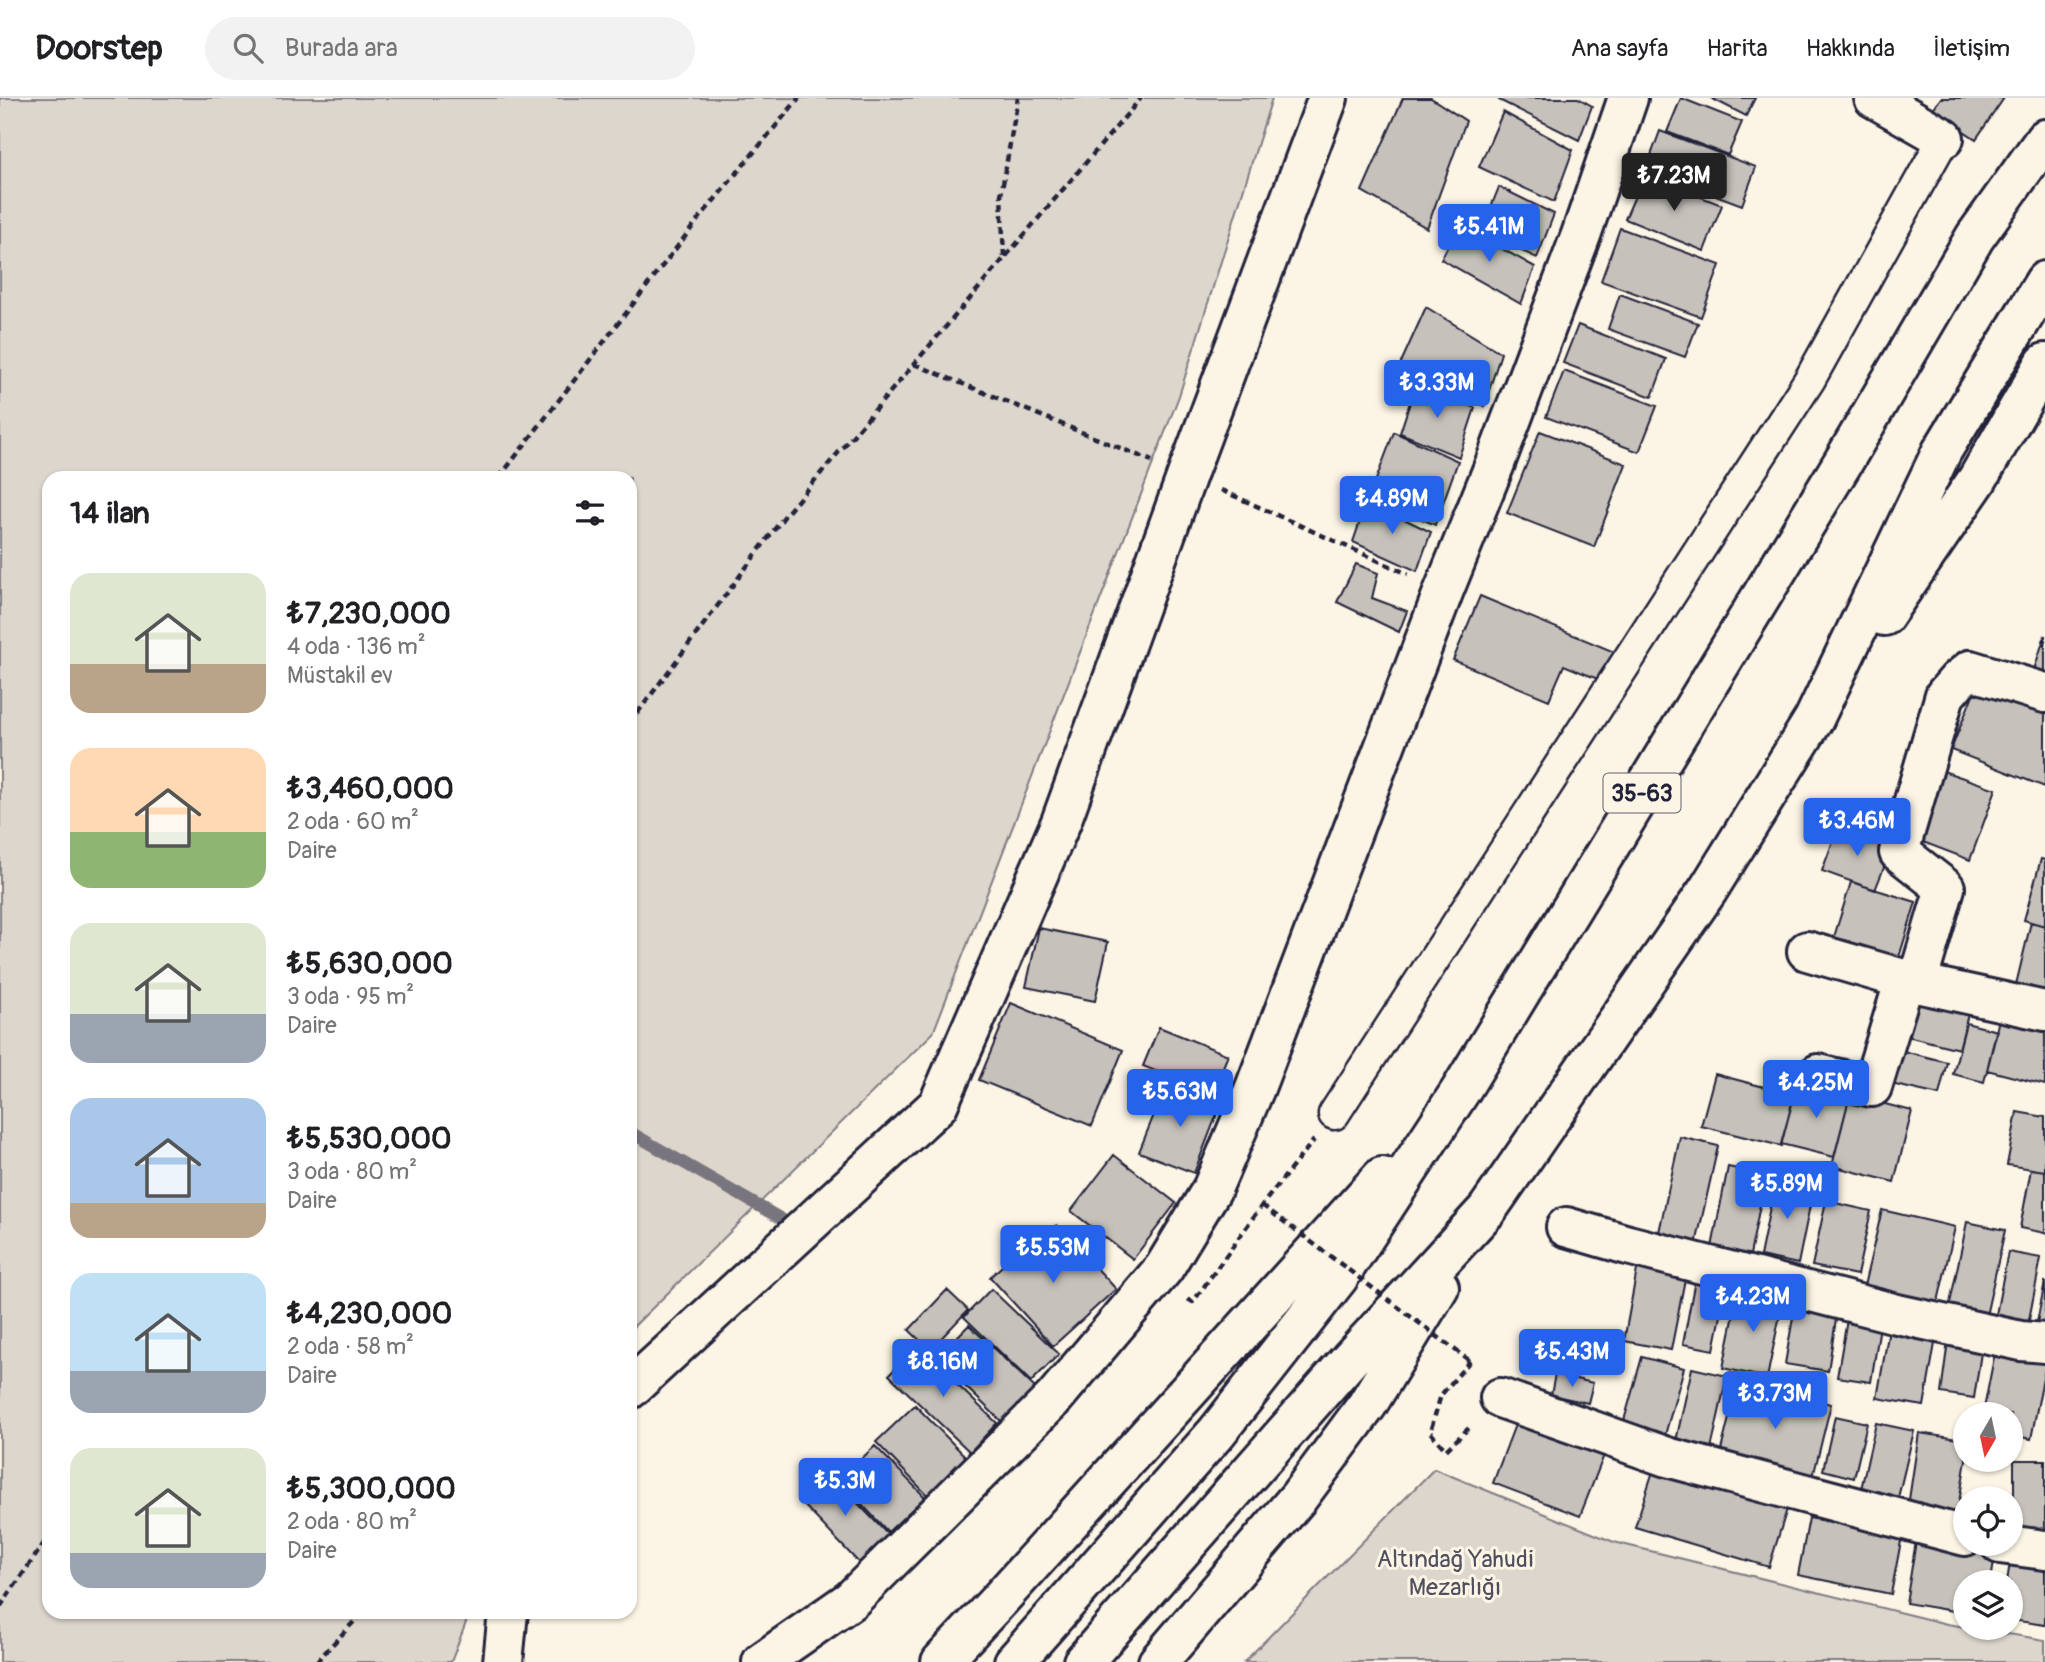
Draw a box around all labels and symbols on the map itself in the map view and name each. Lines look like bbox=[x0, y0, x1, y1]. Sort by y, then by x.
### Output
pin: ₺7.23M bbox=[1617, 153, 1731, 213]
pin: ₺5.41M bbox=[1432, 204, 1546, 264]
pin: ₺3.33M bbox=[1380, 360, 1494, 420]
pin: ₺4.89M bbox=[1335, 476, 1449, 536]
road number: 35-63 bbox=[1604, 774, 1680, 813]
pin: ₺3.46M bbox=[1800, 798, 1914, 858]
pin: ₺4.25M bbox=[1759, 1060, 1873, 1120]
pin: ₺5.63M bbox=[1123, 1070, 1237, 1129]
pin: ₺5.89M bbox=[1730, 1162, 1844, 1221]
pin: ₺5.53M bbox=[996, 1226, 1110, 1285]
pin: ₺4.23M bbox=[1696, 1274, 1810, 1334]
pin: ₺5.43M bbox=[1515, 1330, 1629, 1389]
pin: ₺8.16M bbox=[886, 1340, 1000, 1399]
pin: ₺3.73M bbox=[1718, 1372, 1832, 1431]
north arrow bbox=[1953, 1402, 2023, 1472]
pin: ₺5.3M bbox=[796, 1458, 894, 1518]
park label: Altındağ Yahudi Mezarlığı bbox=[1377, 1545, 1533, 1602]

